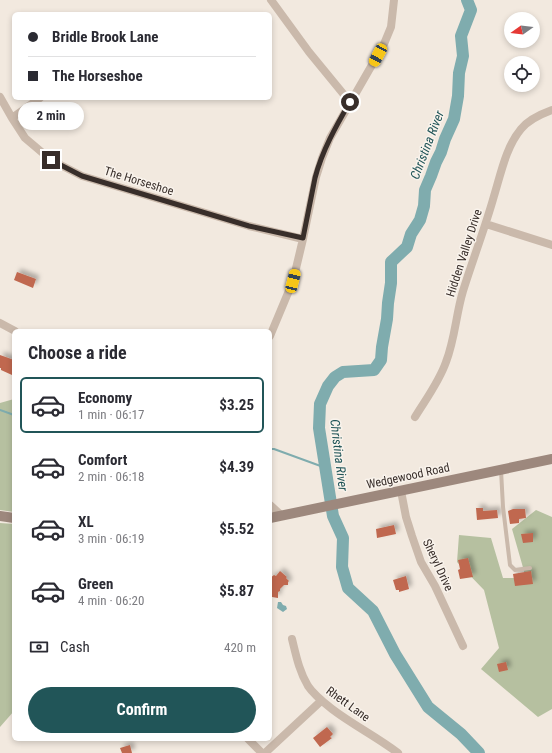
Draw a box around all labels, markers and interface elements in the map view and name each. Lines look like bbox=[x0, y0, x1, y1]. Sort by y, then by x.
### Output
north arrow bbox=[504, 12, 540, 48]
map controls bbox=[504, 12, 540, 92]
text: Bridle Brook Lane bbox=[52, 28, 159, 46]
car bbox=[367, 42, 389, 68]
button: locate bbox=[504, 56, 540, 92]
text: The Horseshoe bbox=[52, 67, 143, 85]
route start bbox=[341, 93, 359, 111]
callout: 2 min bbox=[18, 102, 84, 130]
text: 2 min bbox=[37, 108, 65, 123]
water label: Christina River bbox=[407, 108, 447, 181]
route end bbox=[42, 151, 60, 169]
street label: The Horseshoe bbox=[103, 164, 176, 198]
street label: Hidden Valley Drive bbox=[443, 207, 485, 299]
car bbox=[284, 268, 302, 294]
text: Choose a ride bbox=[28, 342, 127, 363]
icon: car bbox=[30, 387, 66, 423]
text: Economy bbox=[78, 389, 132, 407]
text: $3.25 bbox=[219, 396, 254, 414]
text: 1 min · 06:17 bbox=[78, 407, 144, 422]
water label: Christina River bbox=[327, 418, 351, 493]
icon: car bbox=[30, 449, 66, 485]
text: Comfort bbox=[78, 451, 127, 469]
text: $4.39 bbox=[219, 458, 254, 476]
street label: Wedgewood Road bbox=[365, 460, 451, 492]
text: 2 min · 06:18 bbox=[78, 469, 144, 484]
icon: car bbox=[30, 511, 66, 547]
text: XL bbox=[78, 513, 94, 531]
text: $5.52 bbox=[219, 520, 254, 538]
text: 3 min · 06:19 bbox=[78, 531, 144, 546]
street label: Sheryl Drive bbox=[420, 537, 456, 594]
icon: car bbox=[30, 573, 66, 609]
text: Green bbox=[78, 575, 113, 593]
text: $5.87 bbox=[219, 582, 254, 600]
text: 4 min · 06:20 bbox=[78, 593, 144, 608]
icon: cash bbox=[28, 636, 50, 658]
text: Cash bbox=[60, 638, 90, 656]
text: 420 m bbox=[224, 640, 256, 655]
street label: Rhett Lane bbox=[323, 683, 373, 725]
button: Confirm bbox=[28, 687, 256, 733]

